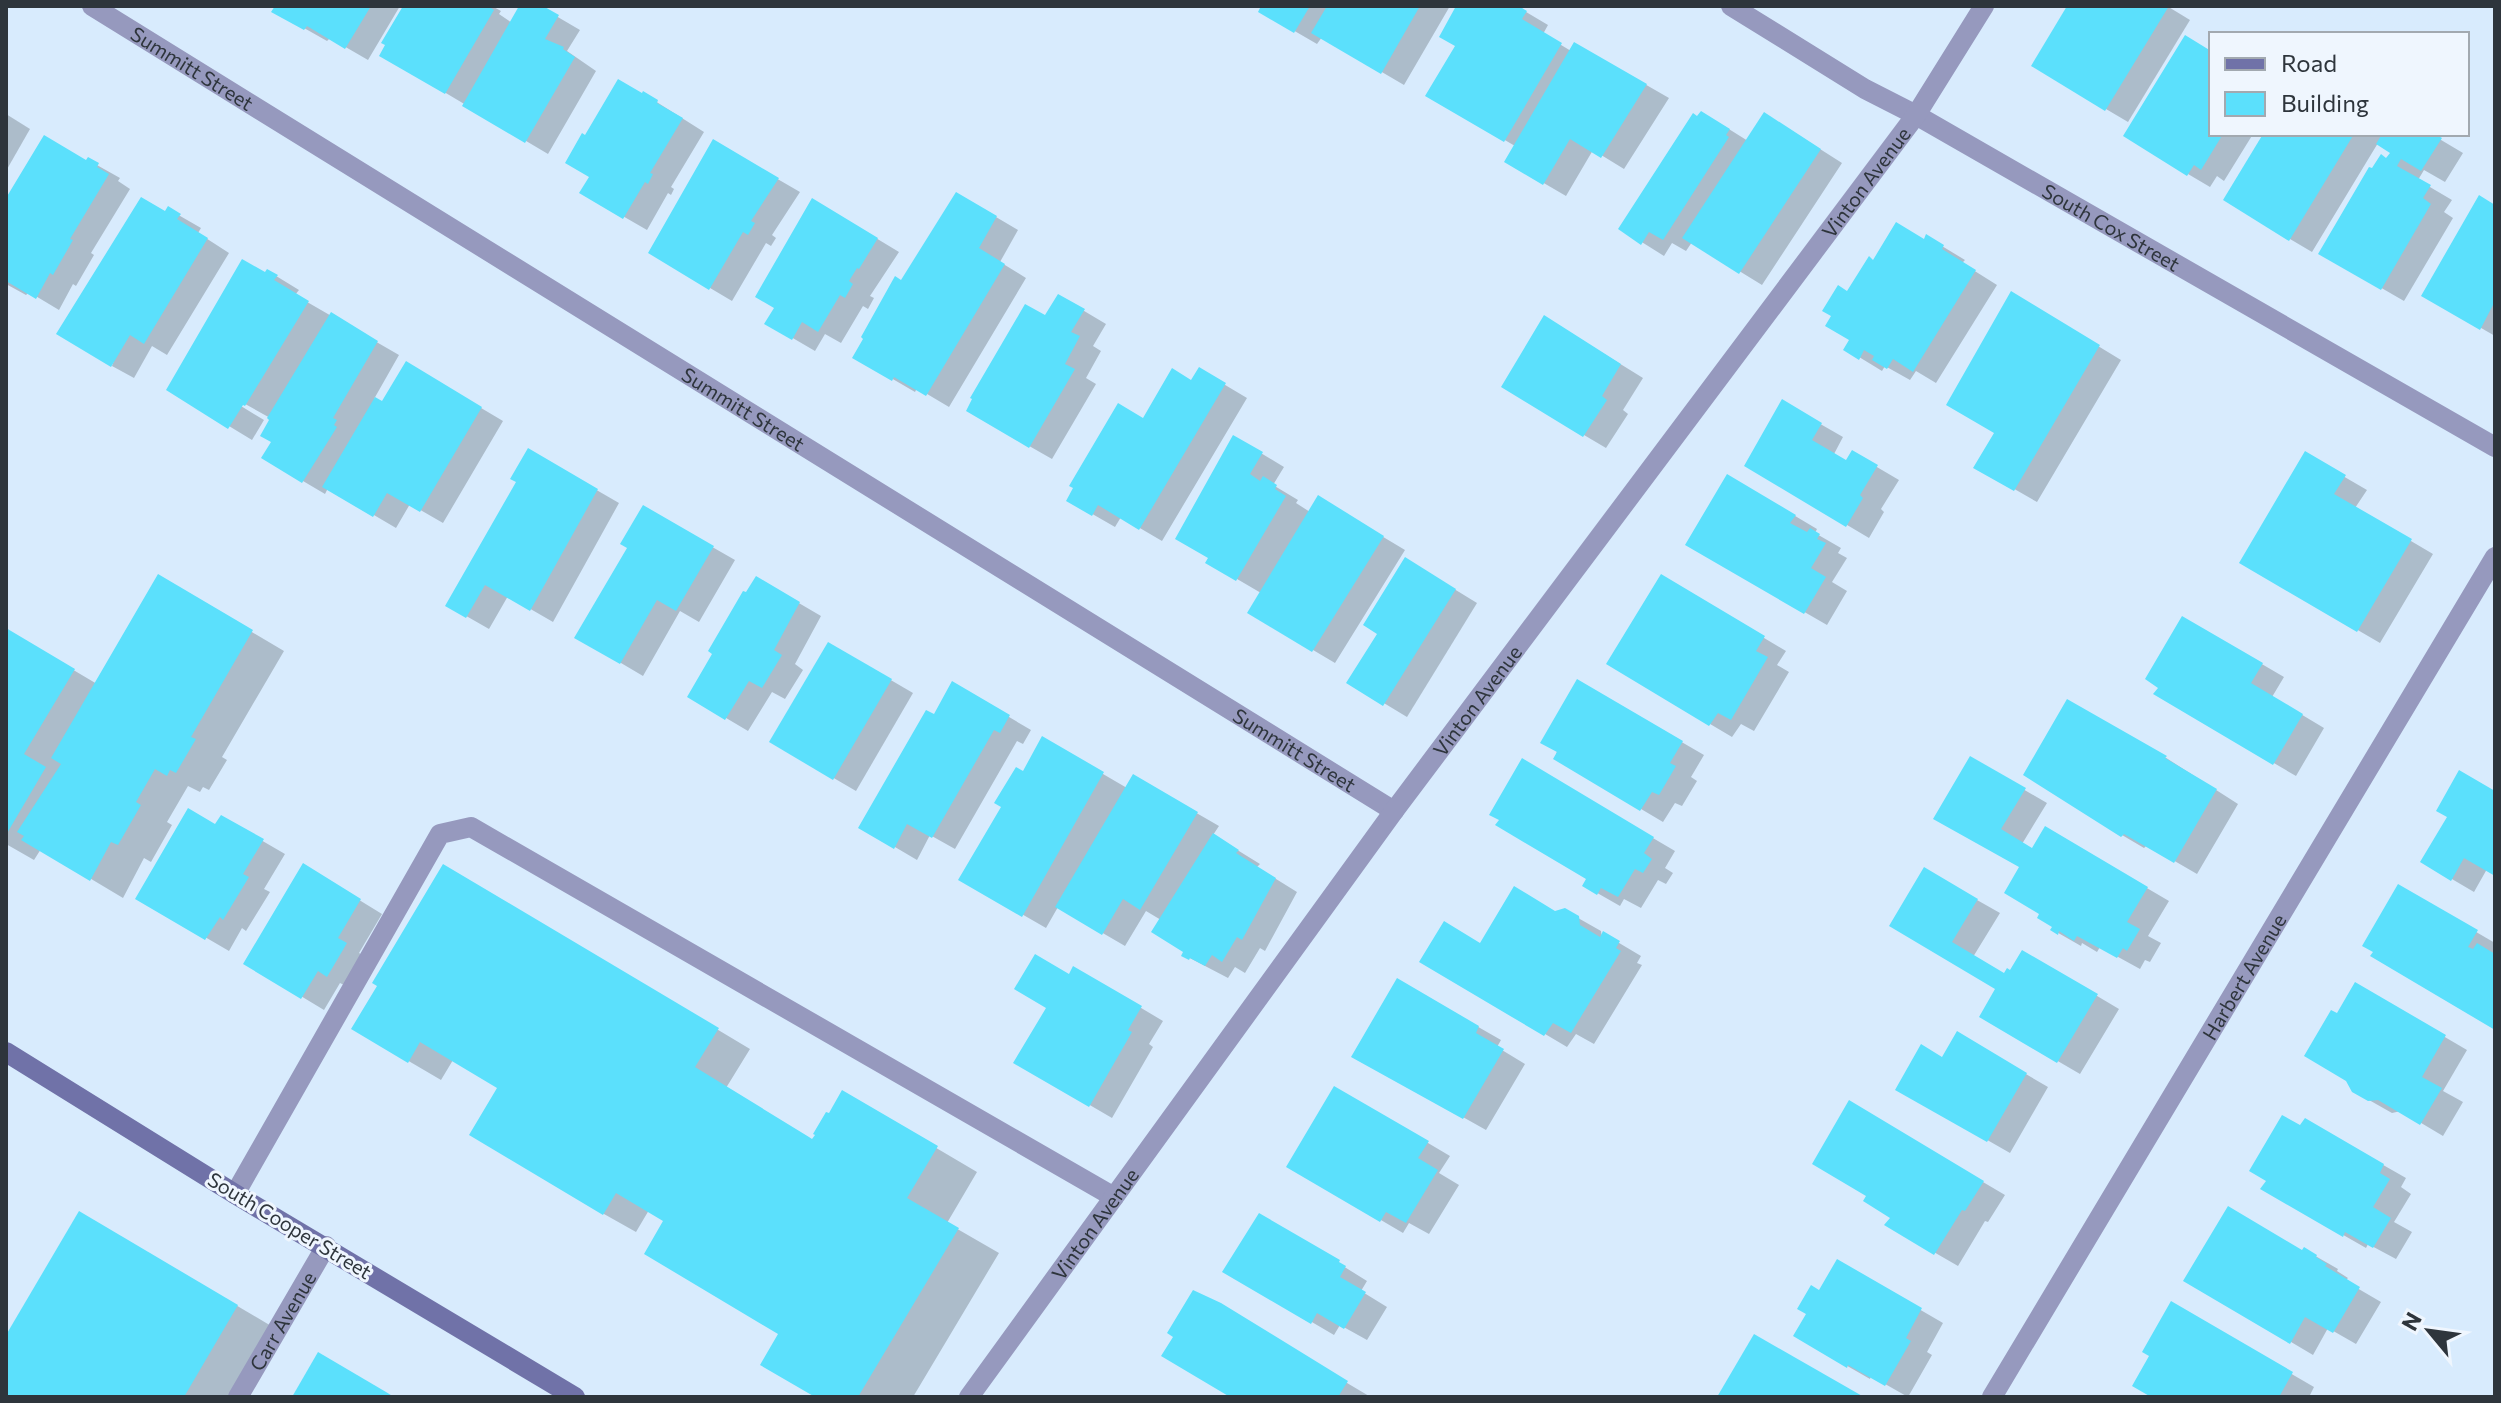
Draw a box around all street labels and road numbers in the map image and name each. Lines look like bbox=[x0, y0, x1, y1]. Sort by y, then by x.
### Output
street label: Summitt Street bbox=[127, 21, 258, 115]
street label: Vinton Avenue bbox=[1816, 122, 1915, 242]
street label: South Cox Street bbox=[2038, 178, 2184, 276]
street label: Summitt Street bbox=[678, 362, 809, 456]
street label: Vinton Avenue bbox=[1428, 640, 1526, 761]
street label: Summitt Street bbox=[1229, 703, 1360, 797]
street label: Harbert Avenue bbox=[2197, 909, 2291, 1044]
street label: Vinton Avenue bbox=[1046, 1163, 1143, 1284]
street label: South Cooper Street bbox=[204, 1167, 376, 1283]
street label: Carr Avenue bbox=[244, 1267, 321, 1375]

